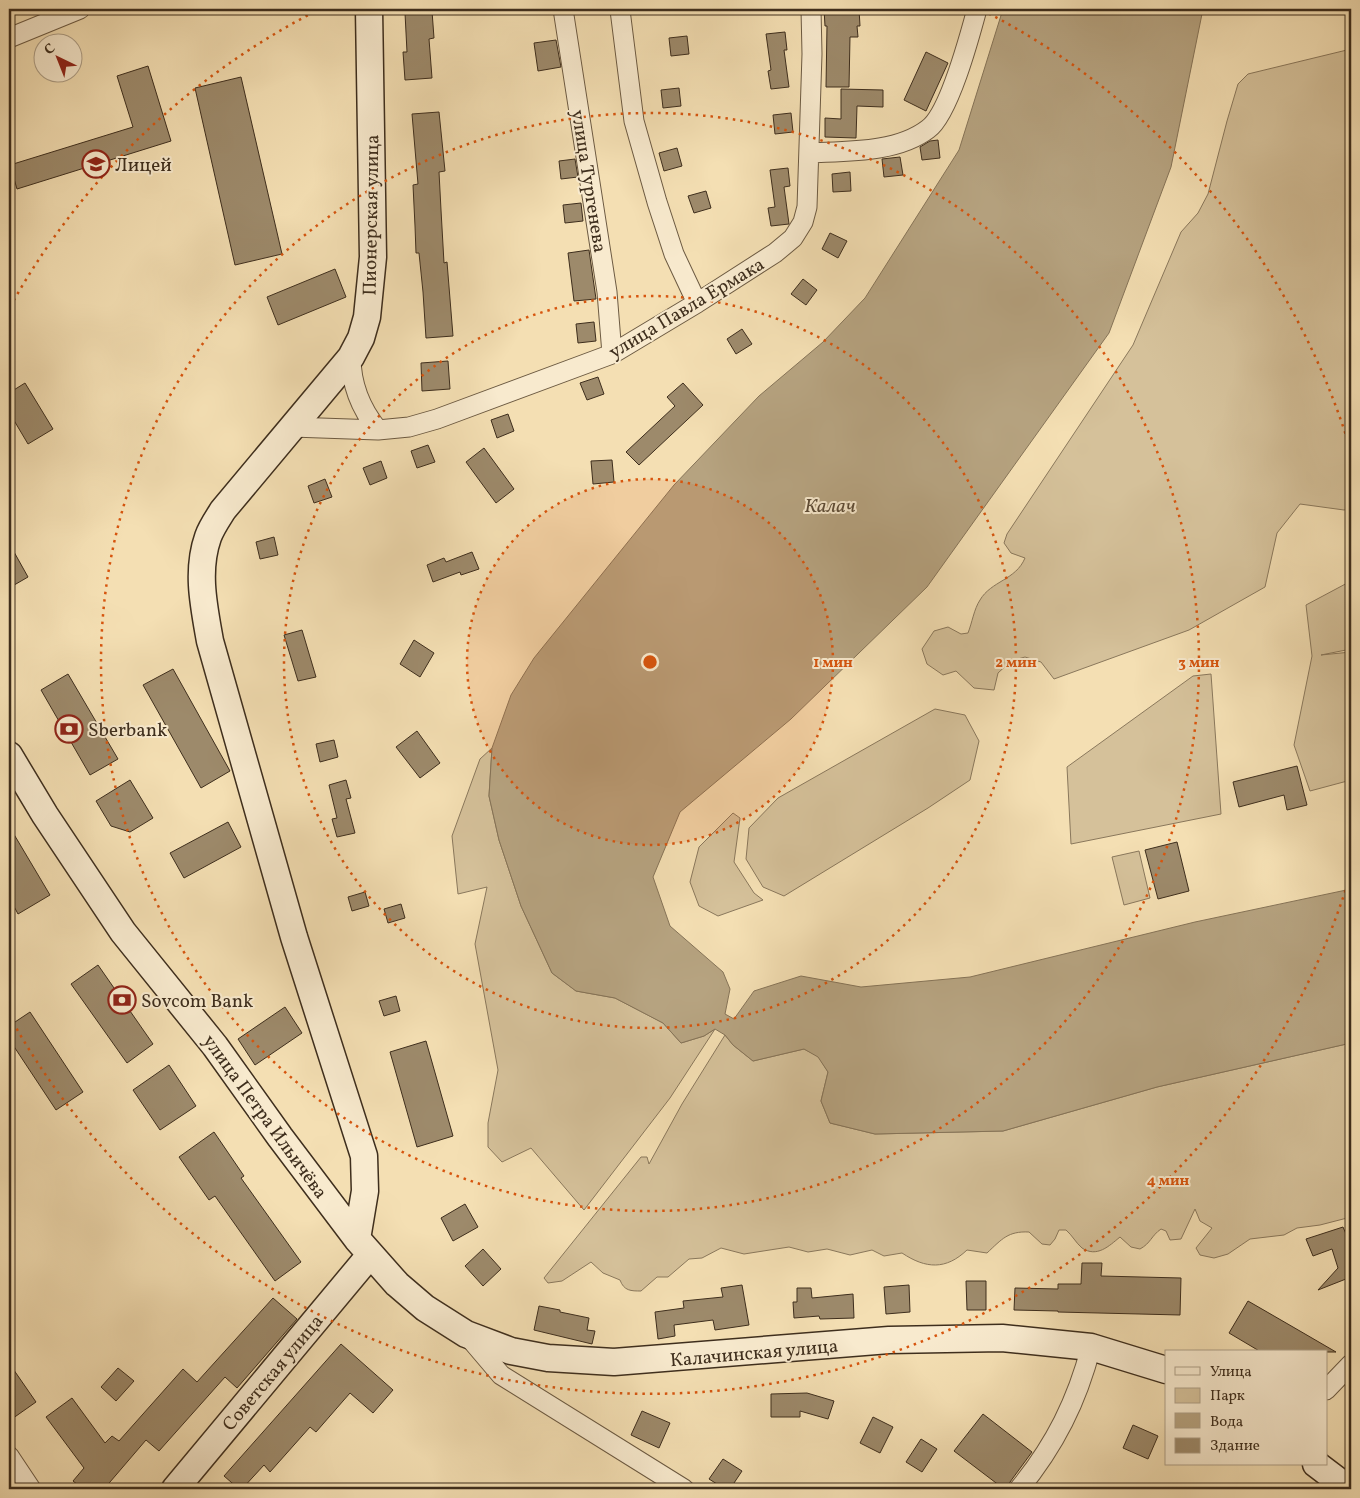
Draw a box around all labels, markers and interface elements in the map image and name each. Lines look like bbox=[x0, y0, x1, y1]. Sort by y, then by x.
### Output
north arrow bbox=[32, 32, 82, 82]
text: С bbox=[40, 40, 60, 60]
street label: улица Тургенева bbox=[564, 108, 612, 255]
street label: Пионерская улица bbox=[358, 134, 386, 296]
school or university icon: Лицей bbox=[81, 149, 111, 179]
place label: Лицей bbox=[115, 153, 172, 179]
street label: улица Павла Ермака bbox=[604, 252, 770, 366]
water label: Калач bbox=[804, 493, 856, 521]
centre of rings bbox=[641, 653, 659, 671]
text: 1 мин bbox=[813, 653, 853, 674]
text: 2 мин bbox=[995, 653, 1037, 674]
text: 3 мин bbox=[1178, 653, 1220, 674]
bank icon: Sberbank bbox=[54, 714, 84, 744]
place label: Sberbank bbox=[88, 718, 167, 744]
bank icon: Sovcom Bank bbox=[107, 985, 137, 1015]
place label: Sovcom Bank bbox=[141, 989, 253, 1015]
street label: улица Петра Ильичёва bbox=[196, 1030, 333, 1205]
text: 4 мин bbox=[1147, 1171, 1190, 1192]
street label: Советская улица bbox=[217, 1310, 330, 1437]
street label: Калачинская улица bbox=[669, 1334, 839, 1374]
legend bbox=[1165, 1350, 1328, 1466]
text: Улица bbox=[1210, 1362, 1252, 1383]
text: Парк bbox=[1210, 1386, 1245, 1407]
text: Вода bbox=[1210, 1412, 1243, 1433]
text: Здание bbox=[1210, 1436, 1260, 1457]

